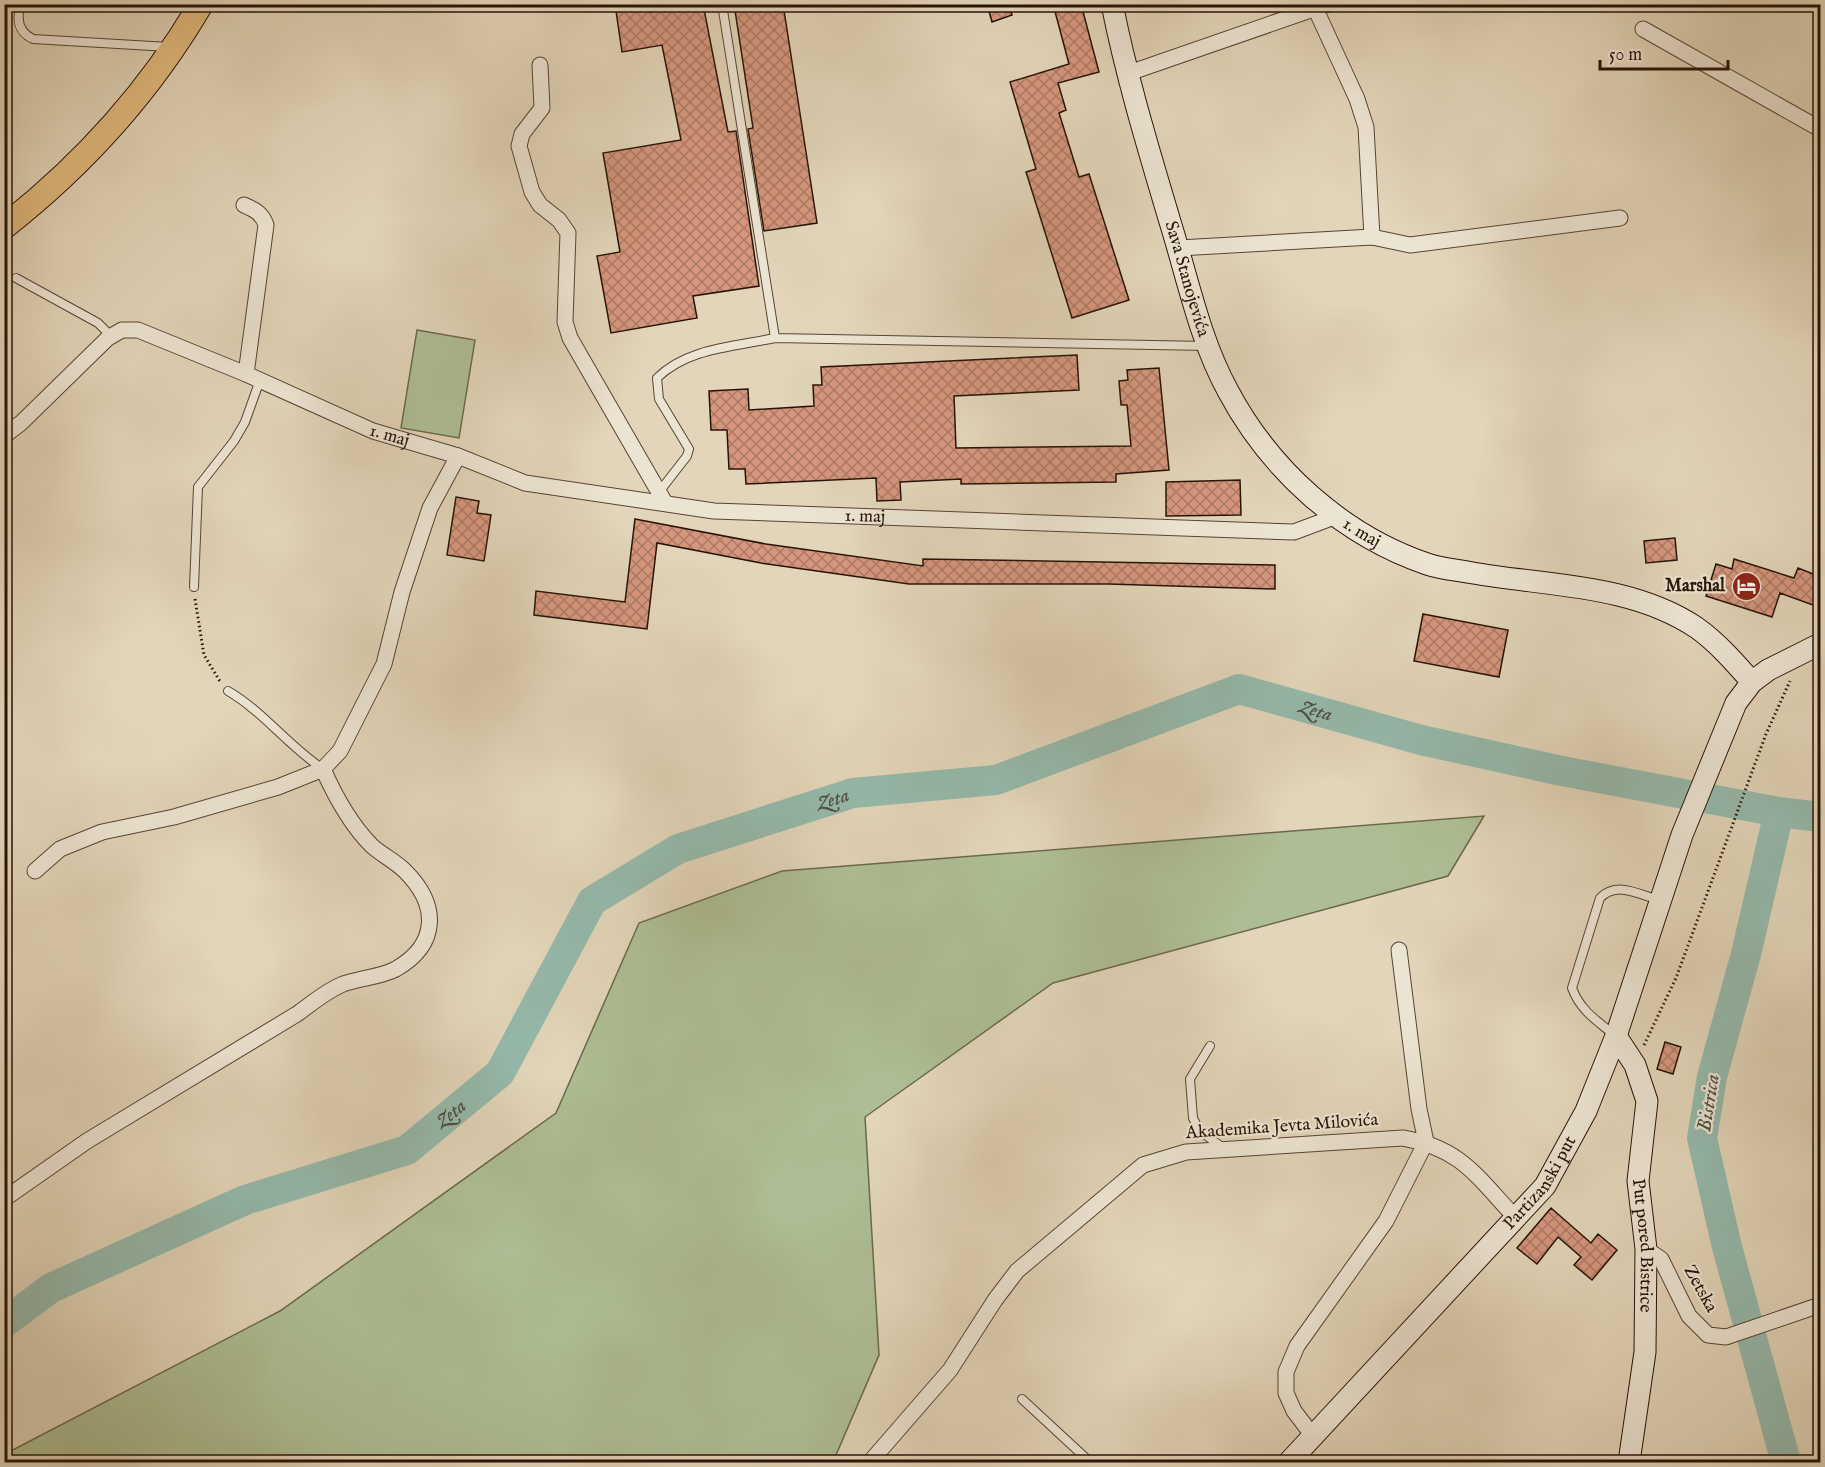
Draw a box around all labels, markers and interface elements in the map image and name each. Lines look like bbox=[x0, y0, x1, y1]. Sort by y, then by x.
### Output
scale bar bbox=[1600, 33, 1728, 71]
text: 50 m bbox=[1609, 44, 1642, 67]
street label: Sava Stanojevića bbox=[1159, 218, 1215, 340]
street label: 1. maj bbox=[367, 419, 412, 453]
street label: 1. maj bbox=[844, 504, 886, 529]
street label: 1. maj bbox=[1338, 513, 1385, 553]
hotel icon: Marshal bbox=[1730, 570, 1762, 602]
place label: Marshal bbox=[1665, 575, 1726, 598]
water label: Zeta bbox=[1294, 693, 1335, 727]
water label: Zeta bbox=[811, 782, 853, 818]
water label: Bistrica bbox=[1692, 1072, 1726, 1134]
water label: Zeta bbox=[428, 1093, 472, 1136]
street label: Akademika Jevta Milovića bbox=[1184, 1109, 1379, 1145]
street label: Partizanski put bbox=[1498, 1132, 1582, 1235]
street label: Put pored Bistrice bbox=[1626, 1177, 1658, 1313]
street label: Zetska bbox=[1678, 1261, 1722, 1317]

